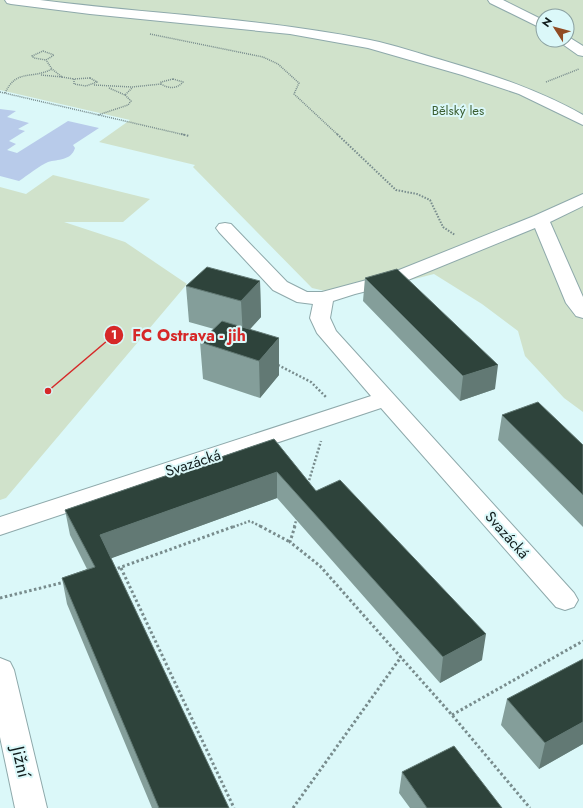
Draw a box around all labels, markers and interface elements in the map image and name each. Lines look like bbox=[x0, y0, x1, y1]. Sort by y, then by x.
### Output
north arrow bbox=[535, 8, 575, 48]
text: N bbox=[538, 14, 556, 30]
park label: Bělský les bbox=[432, 101, 484, 120]
callout: FC Ostrava - jih bbox=[104, 321, 253, 349]
text: FC Ostrava - jih bbox=[132, 324, 246, 347]
text: 1 bbox=[111, 326, 117, 344]
street label: Svazácká bbox=[162, 444, 224, 482]
street label: Svazácká bbox=[480, 506, 534, 564]
street label: Jižní bbox=[4, 742, 37, 782]

